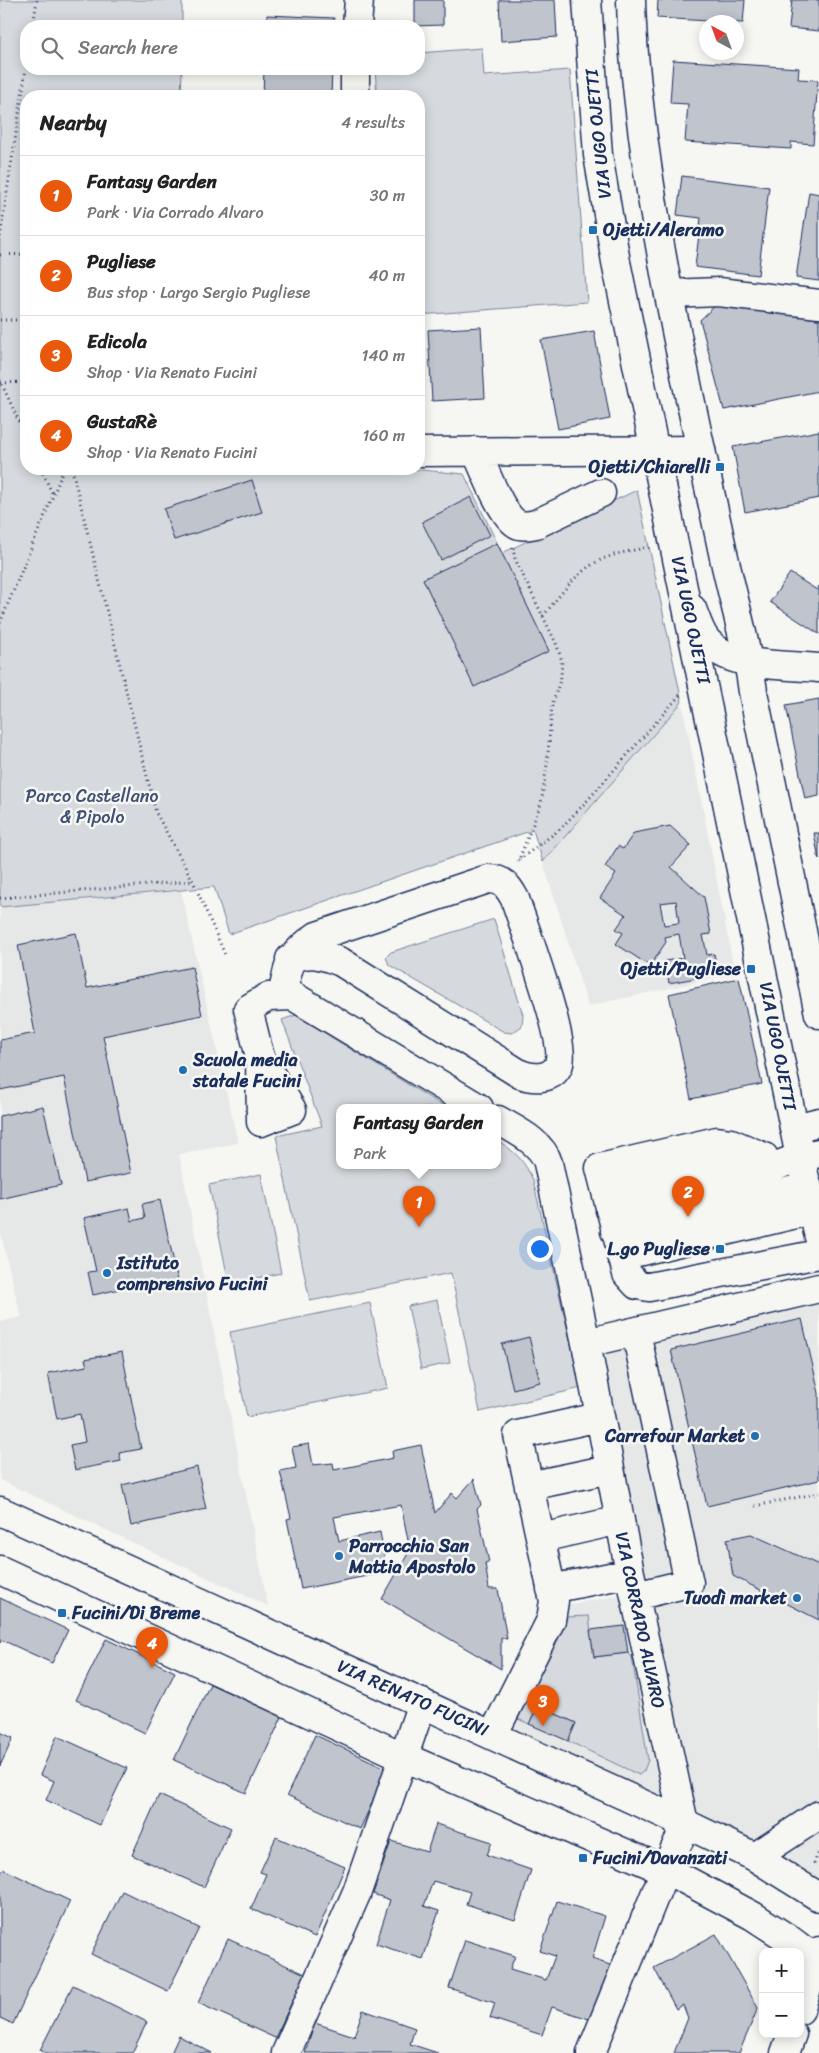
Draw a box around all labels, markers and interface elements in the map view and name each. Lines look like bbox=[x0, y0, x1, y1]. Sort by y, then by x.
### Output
north arrow bbox=[699, 15, 744, 60]
search box bbox=[20, 20, 425, 75]
text: Search here bbox=[78, 31, 178, 64]
icon: search bbox=[38, 34, 66, 62]
street label: VIA UGO OJETTI bbox=[575, 66, 621, 200]
text: Nearby bbox=[40, 104, 106, 142]
text: 4 results bbox=[341, 108, 405, 137]
text: Fantasy Garden bbox=[87, 165, 217, 198]
text: 1 bbox=[53, 181, 59, 210]
text: 30 m bbox=[370, 181, 405, 210]
text: Park · Via Corrado Alvaro bbox=[87, 198, 264, 227]
place label: Ojetti/Aleramo bbox=[603, 214, 724, 246]
marker: Ojetti/Aleramo bbox=[587, 224, 599, 236]
text: Pugliese bbox=[87, 245, 156, 278]
text: 2 bbox=[51, 261, 61, 290]
text: 40 m bbox=[368, 261, 405, 290]
text: Bus stop · Largo Sergio Pugliese bbox=[87, 278, 310, 307]
text: Edicola bbox=[87, 325, 147, 358]
text: 3 bbox=[52, 341, 60, 370]
text: 140 m bbox=[362, 341, 405, 370]
text: Shop · Via Renato Fucini bbox=[87, 358, 257, 387]
text: GustaRè bbox=[87, 405, 157, 438]
text: 4 bbox=[51, 421, 61, 450]
text: 160 m bbox=[362, 421, 405, 450]
text: Shop · Via Renato Fucini bbox=[87, 438, 257, 467]
place label: Ojetti/Chiarelli bbox=[589, 451, 711, 483]
marker: Ojetti/Chiarelli bbox=[714, 461, 726, 473]
street label: VIA UGO OJETTI bbox=[662, 553, 721, 689]
park label: Parco Castellano & Pipolo bbox=[26, 780, 158, 833]
place label: Ojetti/Pugliese bbox=[620, 953, 742, 985]
marker: Ojetti/Pugliese bbox=[745, 963, 757, 975]
street label: VIA UGO OJETTI bbox=[750, 979, 806, 1115]
place label: Scuola media statale Fucini bbox=[192, 1044, 302, 1097]
marker: Scuola media statale Fucini bbox=[177, 1064, 189, 1076]
popup bbox=[336, 1104, 501, 1169]
text: Fantasy Garden bbox=[354, 1106, 483, 1139]
text: Park bbox=[354, 1139, 386, 1168]
pin: 2 bbox=[672, 1176, 704, 1217]
pin: 1 bbox=[403, 1186, 435, 1227]
place label: L.go Pugliese bbox=[607, 1233, 711, 1265]
your location bbox=[527, 1236, 553, 1262]
marker: L.go Pugliese bbox=[714, 1243, 726, 1255]
place label: Istituto comprensivo Fucini bbox=[116, 1247, 269, 1300]
marker: Istituto comprensivo Fucini bbox=[101, 1267, 113, 1279]
place label: Carrefour Market bbox=[604, 1420, 745, 1452]
marker: Carrefour Market bbox=[749, 1430, 761, 1442]
street label: VIA CORRADO ALVARO bbox=[606, 1529, 674, 1711]
place label: Parrocchia San Mattia Apostolo bbox=[348, 1530, 476, 1583]
marker: Parrocchia San Mattia Apostolo bbox=[333, 1550, 345, 1562]
place label: Tuodì market bbox=[684, 1582, 787, 1614]
marker: Tuodì market bbox=[791, 1592, 803, 1604]
place label: Fucini/Di Breme bbox=[71, 1597, 200, 1629]
marker: Fucini/Di Breme bbox=[56, 1607, 68, 1619]
pin: 4 bbox=[136, 1627, 168, 1668]
street label: VIA RENATO FUCINI bbox=[332, 1650, 494, 1746]
pin: 3 bbox=[527, 1685, 559, 1726]
place label: Fucini/Davanzati bbox=[592, 1842, 728, 1874]
marker: Fucini/Davanzati bbox=[577, 1852, 589, 1864]
map controls bbox=[759, 1948, 804, 2038]
button: + bbox=[759, 1948, 804, 1993]
button: − bbox=[759, 1993, 804, 2038]

